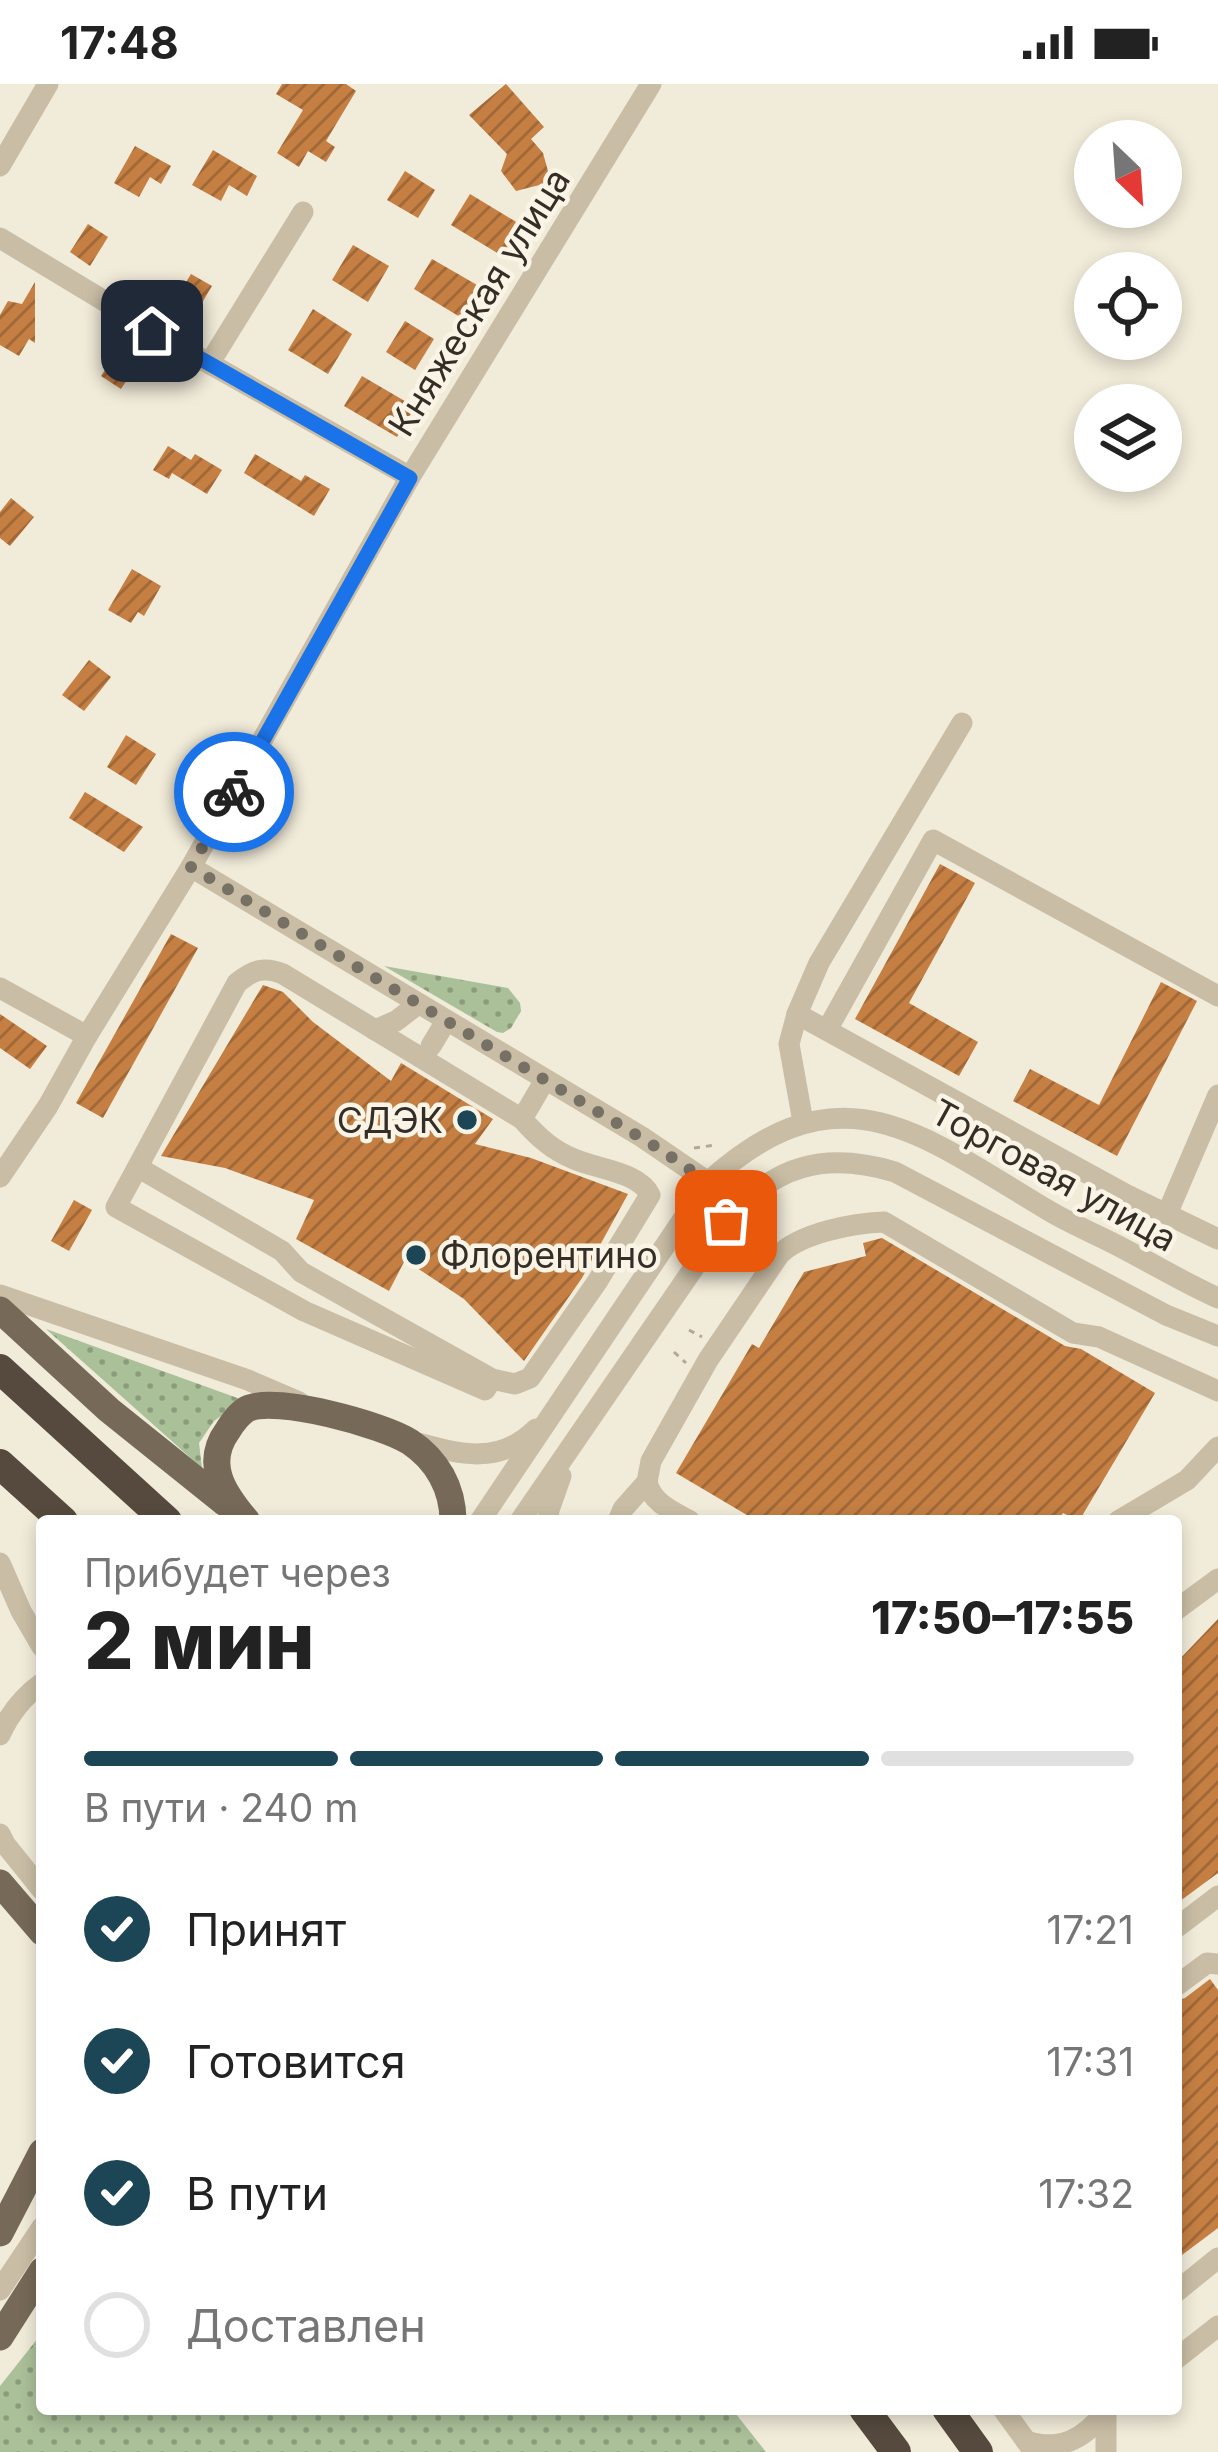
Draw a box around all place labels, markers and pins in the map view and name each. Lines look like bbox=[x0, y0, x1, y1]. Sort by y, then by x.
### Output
pin bbox=[101, 280, 203, 382]
place label: СДЭК bbox=[337, 1098, 443, 1142]
marker: СДЭК bbox=[454, 1107, 480, 1133]
pin bbox=[675, 1170, 777, 1272]
place label: Флорентино bbox=[440, 1233, 658, 1277]
marker: Флорентино bbox=[403, 1242, 429, 1268]

